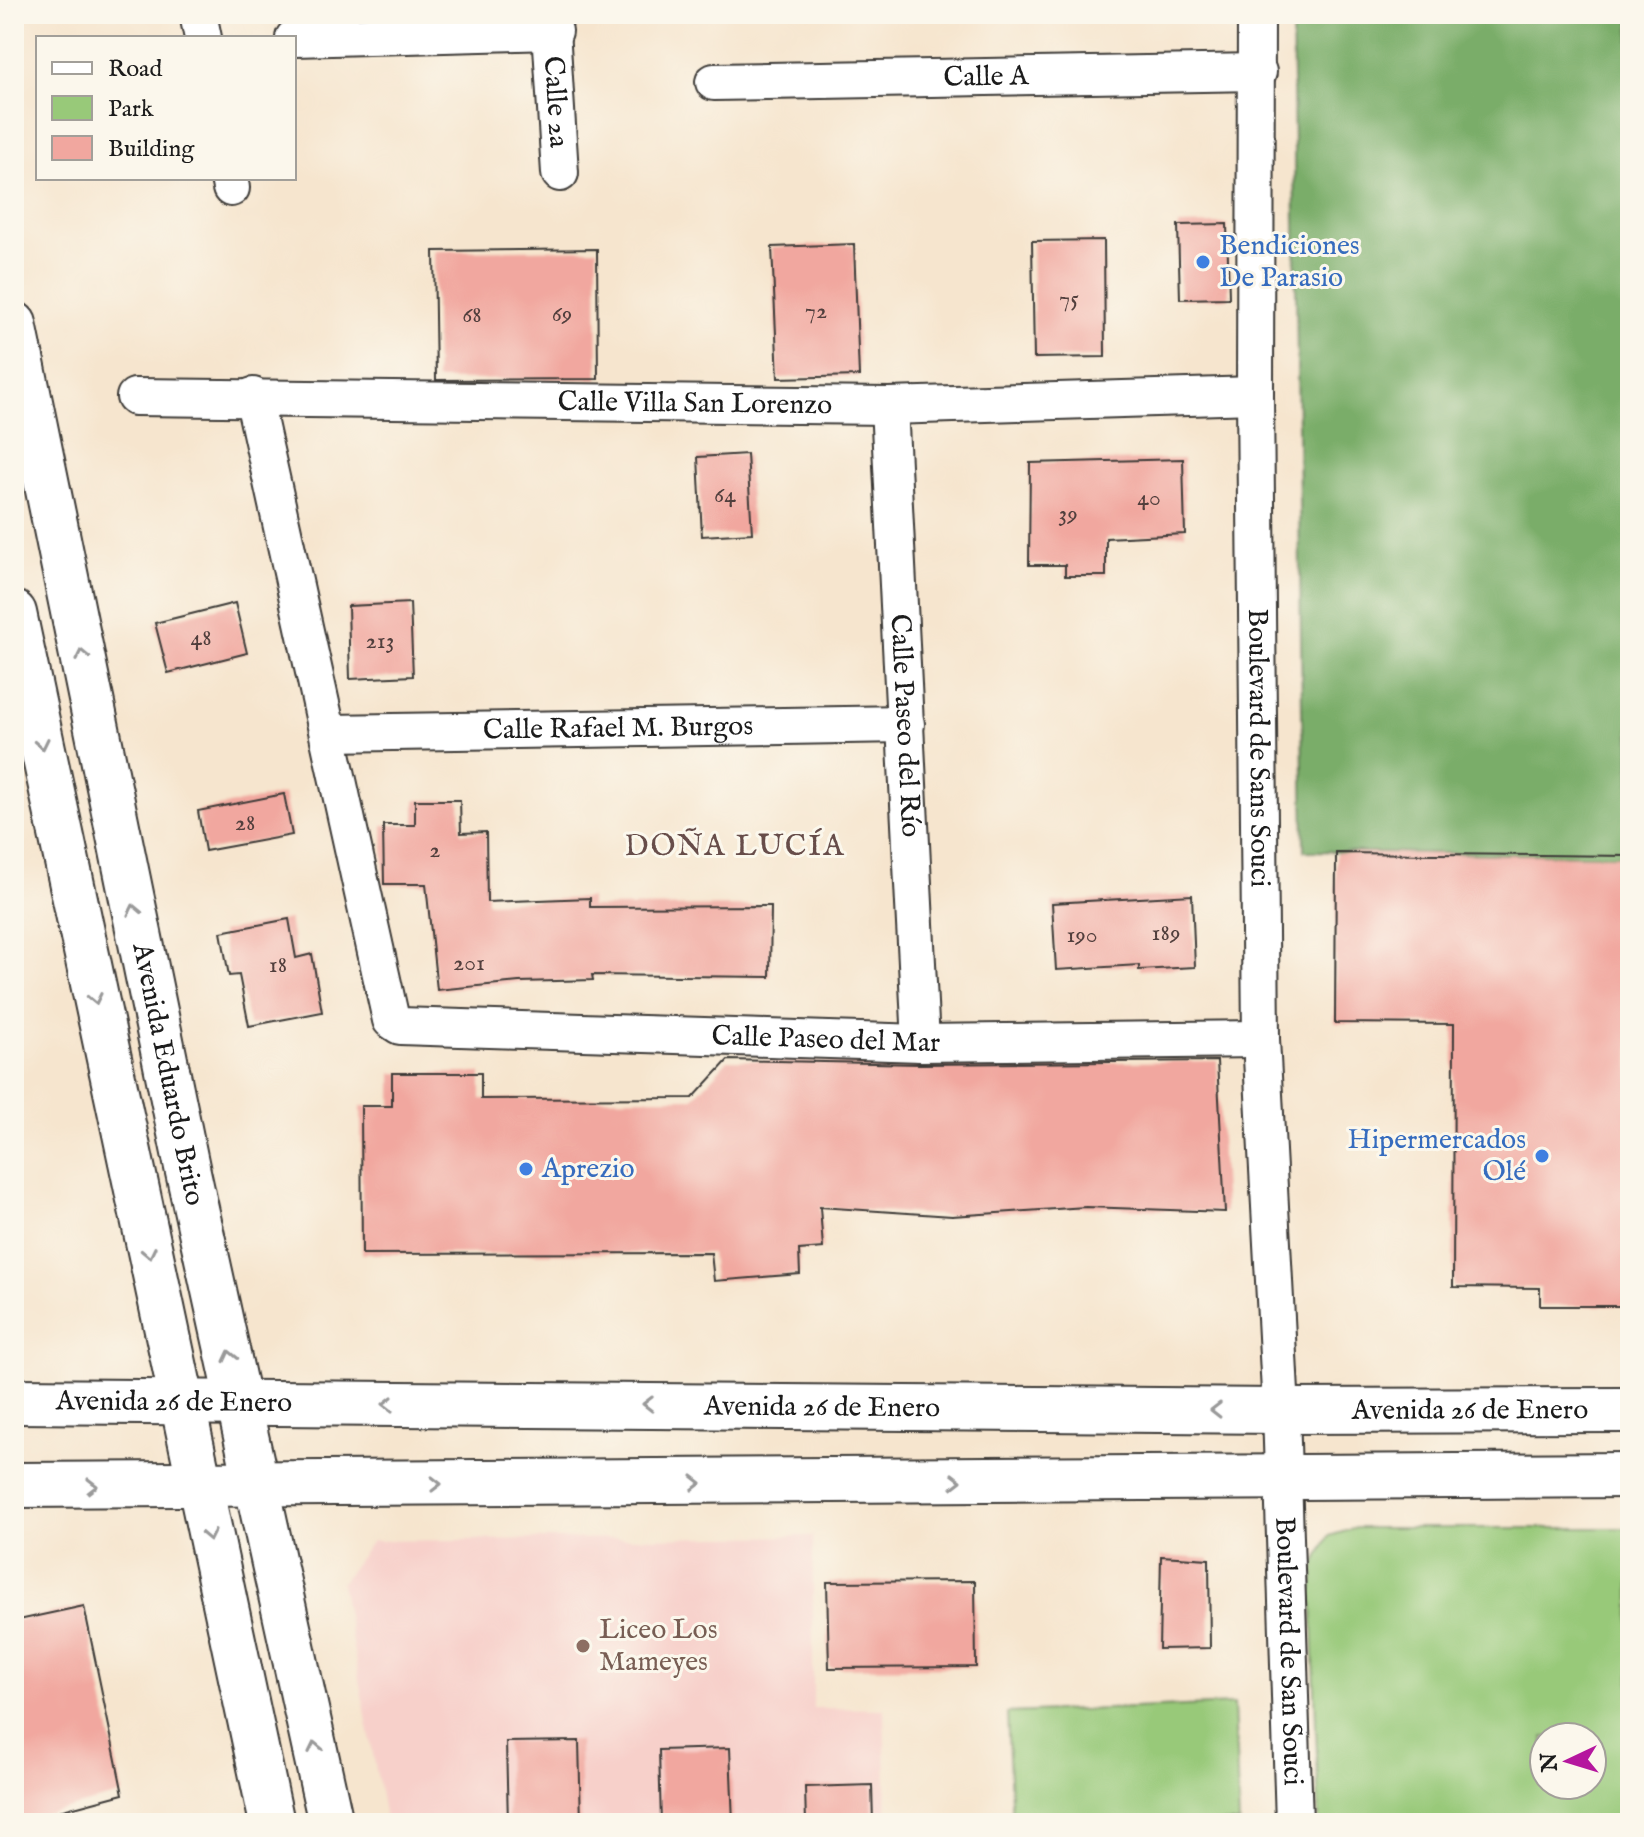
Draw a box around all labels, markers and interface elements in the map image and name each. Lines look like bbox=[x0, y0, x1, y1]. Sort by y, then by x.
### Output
legend bbox=[36, 36, 296, 180]
text: Road bbox=[108, 54, 162, 85]
street label: Calle 2a bbox=[535, 55, 576, 150]
street label: Calle A bbox=[943, 59, 1030, 95]
text: Park bbox=[108, 94, 154, 125]
text: Building bbox=[108, 134, 195, 165]
place label: Bendiciones De Parasio bbox=[1219, 229, 1360, 296]
marker: Bendiciones De Parasio bbox=[1194, 253, 1212, 271]
house number: 75 bbox=[1059, 284, 1079, 315]
house number: 72 bbox=[805, 296, 827, 327]
house number: 69 bbox=[552, 299, 572, 330]
house number: 68 bbox=[462, 300, 482, 331]
street label: Calle Villa San Lorenzo bbox=[557, 385, 832, 423]
house number: 64 bbox=[714, 480, 736, 511]
house number: 40 bbox=[1137, 483, 1161, 514]
house number: 39 bbox=[1058, 499, 1078, 530]
street label: Boulevard de Sans Souci bbox=[1239, 608, 1277, 888]
street label: Calle Paseo del Río bbox=[882, 613, 928, 838]
house number: 48 bbox=[190, 623, 212, 654]
house number: 213 bbox=[365, 626, 395, 657]
one-way arrow bbox=[74, 649, 91, 663]
street label: Calle Rafael M. Burgos bbox=[482, 709, 753, 748]
one-way arrow bbox=[32, 738, 49, 751]
house number: 28 bbox=[235, 808, 255, 839]
district label: DOÑA LUCÍA bbox=[624, 827, 846, 866]
house number: 2 bbox=[429, 835, 441, 866]
one-way arrow bbox=[126, 904, 143, 917]
house number: 189 bbox=[1152, 918, 1180, 949]
house number: 190 bbox=[1066, 920, 1098, 951]
street label: Avenida Eduardo Brito bbox=[124, 939, 212, 1209]
house number: 201 bbox=[453, 948, 485, 979]
house number: 18 bbox=[269, 950, 287, 981]
one-way arrow bbox=[86, 991, 103, 1005]
street label: Calle Paseo del Mar bbox=[711, 1019, 940, 1061]
place label: Hipermercados Olé bbox=[1348, 1123, 1526, 1190]
marker: Hipermercados Olé bbox=[1533, 1147, 1551, 1165]
place label: Aprezio bbox=[541, 1152, 635, 1187]
marker: Aprezio bbox=[517, 1160, 535, 1178]
one-way arrow bbox=[139, 1247, 156, 1260]
one-way arrow bbox=[222, 1349, 239, 1363]
street label: Avenida 26 de Enero bbox=[55, 1384, 292, 1421]
street label: Avenida 26 de Enero bbox=[703, 1389, 940, 1426]
street label: Avenida 26 de Enero bbox=[1351, 1393, 1588, 1428]
one-way arrow bbox=[381, 1395, 394, 1413]
one-way arrow bbox=[641, 1395, 654, 1412]
one-way arrow bbox=[1209, 1402, 1222, 1419]
one-way arrow bbox=[950, 1473, 963, 1490]
one-way arrow bbox=[690, 1474, 703, 1492]
one-way arrow bbox=[430, 1475, 443, 1493]
one-way arrow bbox=[86, 1477, 99, 1495]
street label: Boulevard de San Souci bbox=[1267, 1516, 1310, 1786]
one-way arrow bbox=[200, 1527, 217, 1541]
place label: Liceo Los Mameyes bbox=[599, 1613, 717, 1680]
marker: Liceo Los Mameyes bbox=[574, 1637, 592, 1655]
north arrow bbox=[1528, 1721, 1608, 1801]
one-way arrow bbox=[307, 1740, 324, 1754]
text: N bbox=[1535, 1752, 1565, 1774]

